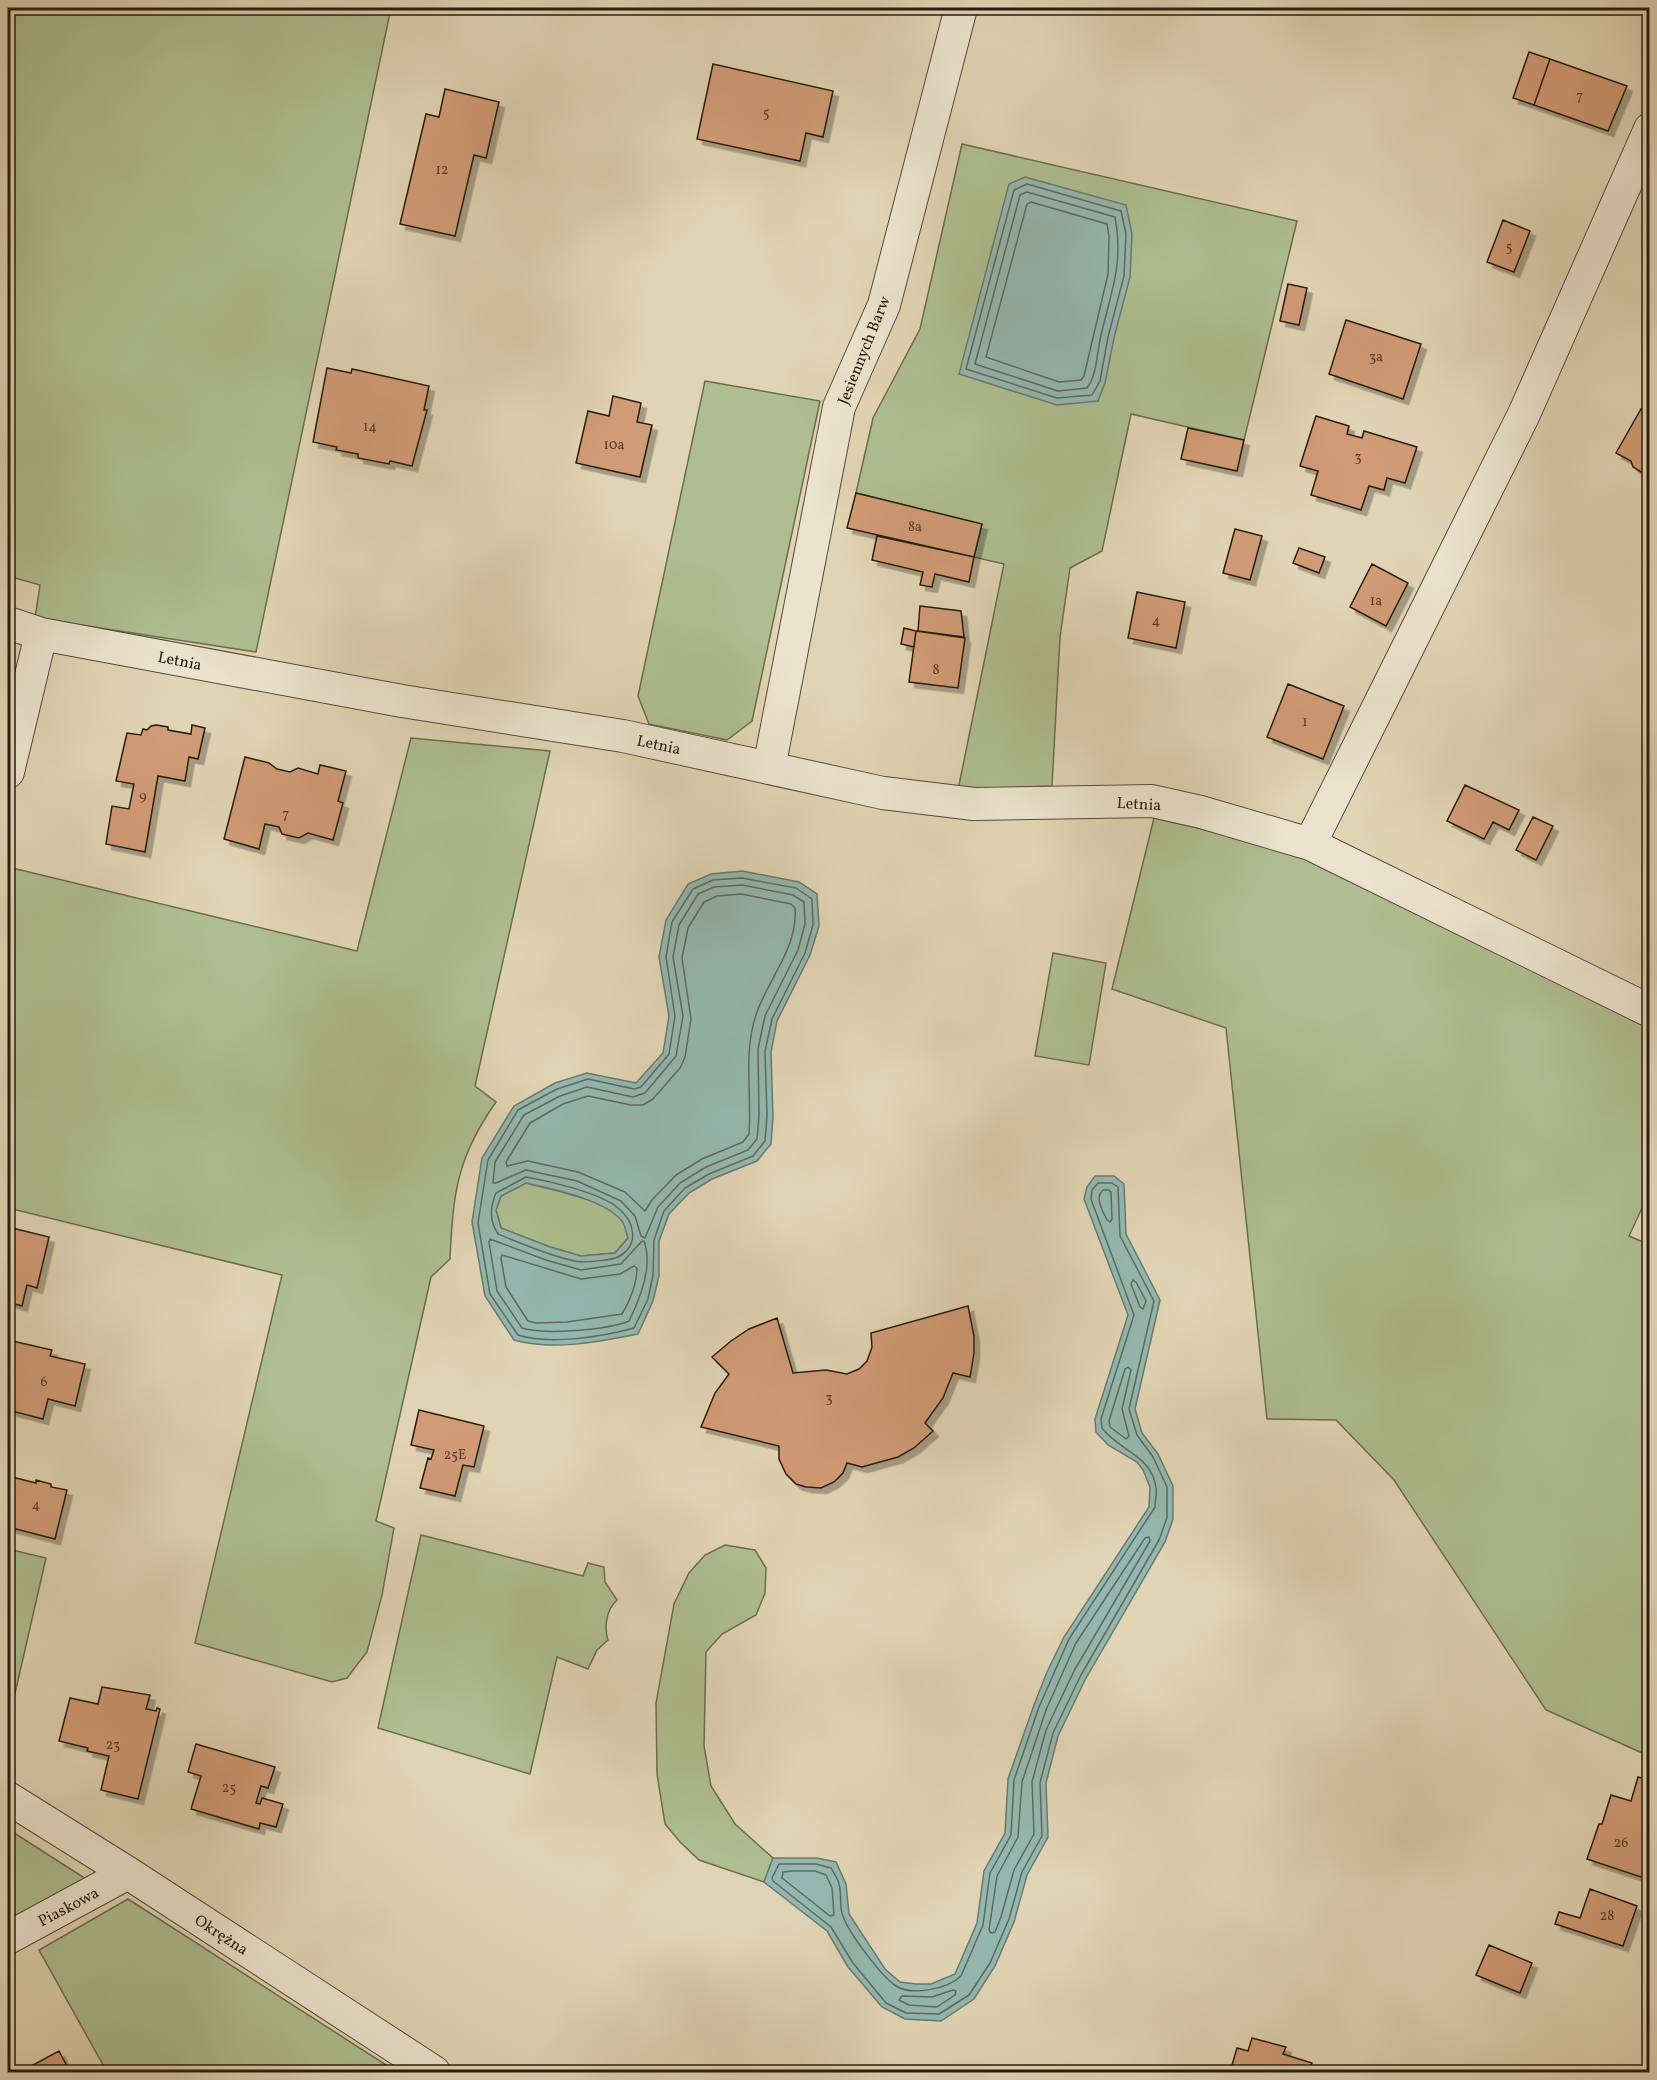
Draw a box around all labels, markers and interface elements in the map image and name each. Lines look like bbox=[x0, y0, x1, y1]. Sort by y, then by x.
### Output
house number: 7 bbox=[1577, 87, 1584, 106]
house number: 5 bbox=[763, 104, 769, 123]
house number: 12 bbox=[436, 161, 448, 180]
house number: 5 bbox=[1506, 238, 1512, 257]
street label: Jesiennych Barw bbox=[833, 292, 897, 408]
house number: 3a bbox=[1369, 348, 1383, 367]
house number: 14 bbox=[363, 418, 377, 437]
house number: 10a bbox=[604, 436, 624, 455]
house number: 3 bbox=[1354, 448, 1362, 467]
house number: 8a bbox=[908, 518, 922, 537]
house number: 1a bbox=[1370, 592, 1382, 611]
house number: 4 bbox=[1152, 612, 1160, 631]
street label: Letnia bbox=[156, 647, 204, 677]
house number: 8 bbox=[932, 661, 940, 680]
house number: 1 bbox=[1302, 713, 1308, 732]
street label: Letnia bbox=[635, 731, 683, 761]
house number: 9 bbox=[139, 787, 147, 806]
street label: Letnia bbox=[1116, 793, 1162, 817]
house number: 7 bbox=[283, 805, 290, 824]
house number: 6 bbox=[40, 1373, 48, 1392]
house number: 3 bbox=[825, 1389, 833, 1408]
house number: 25E bbox=[444, 1446, 466, 1465]
house number: 4 bbox=[32, 1496, 40, 1515]
house number: 23 bbox=[106, 1736, 120, 1755]
house number: 25 bbox=[222, 1779, 236, 1798]
house number: 26 bbox=[1614, 1834, 1628, 1853]
street label: Piaskowa bbox=[35, 1883, 103, 1933]
house number: 28 bbox=[1600, 1907, 1614, 1926]
street label: Okrężna bbox=[190, 1910, 252, 1961]

